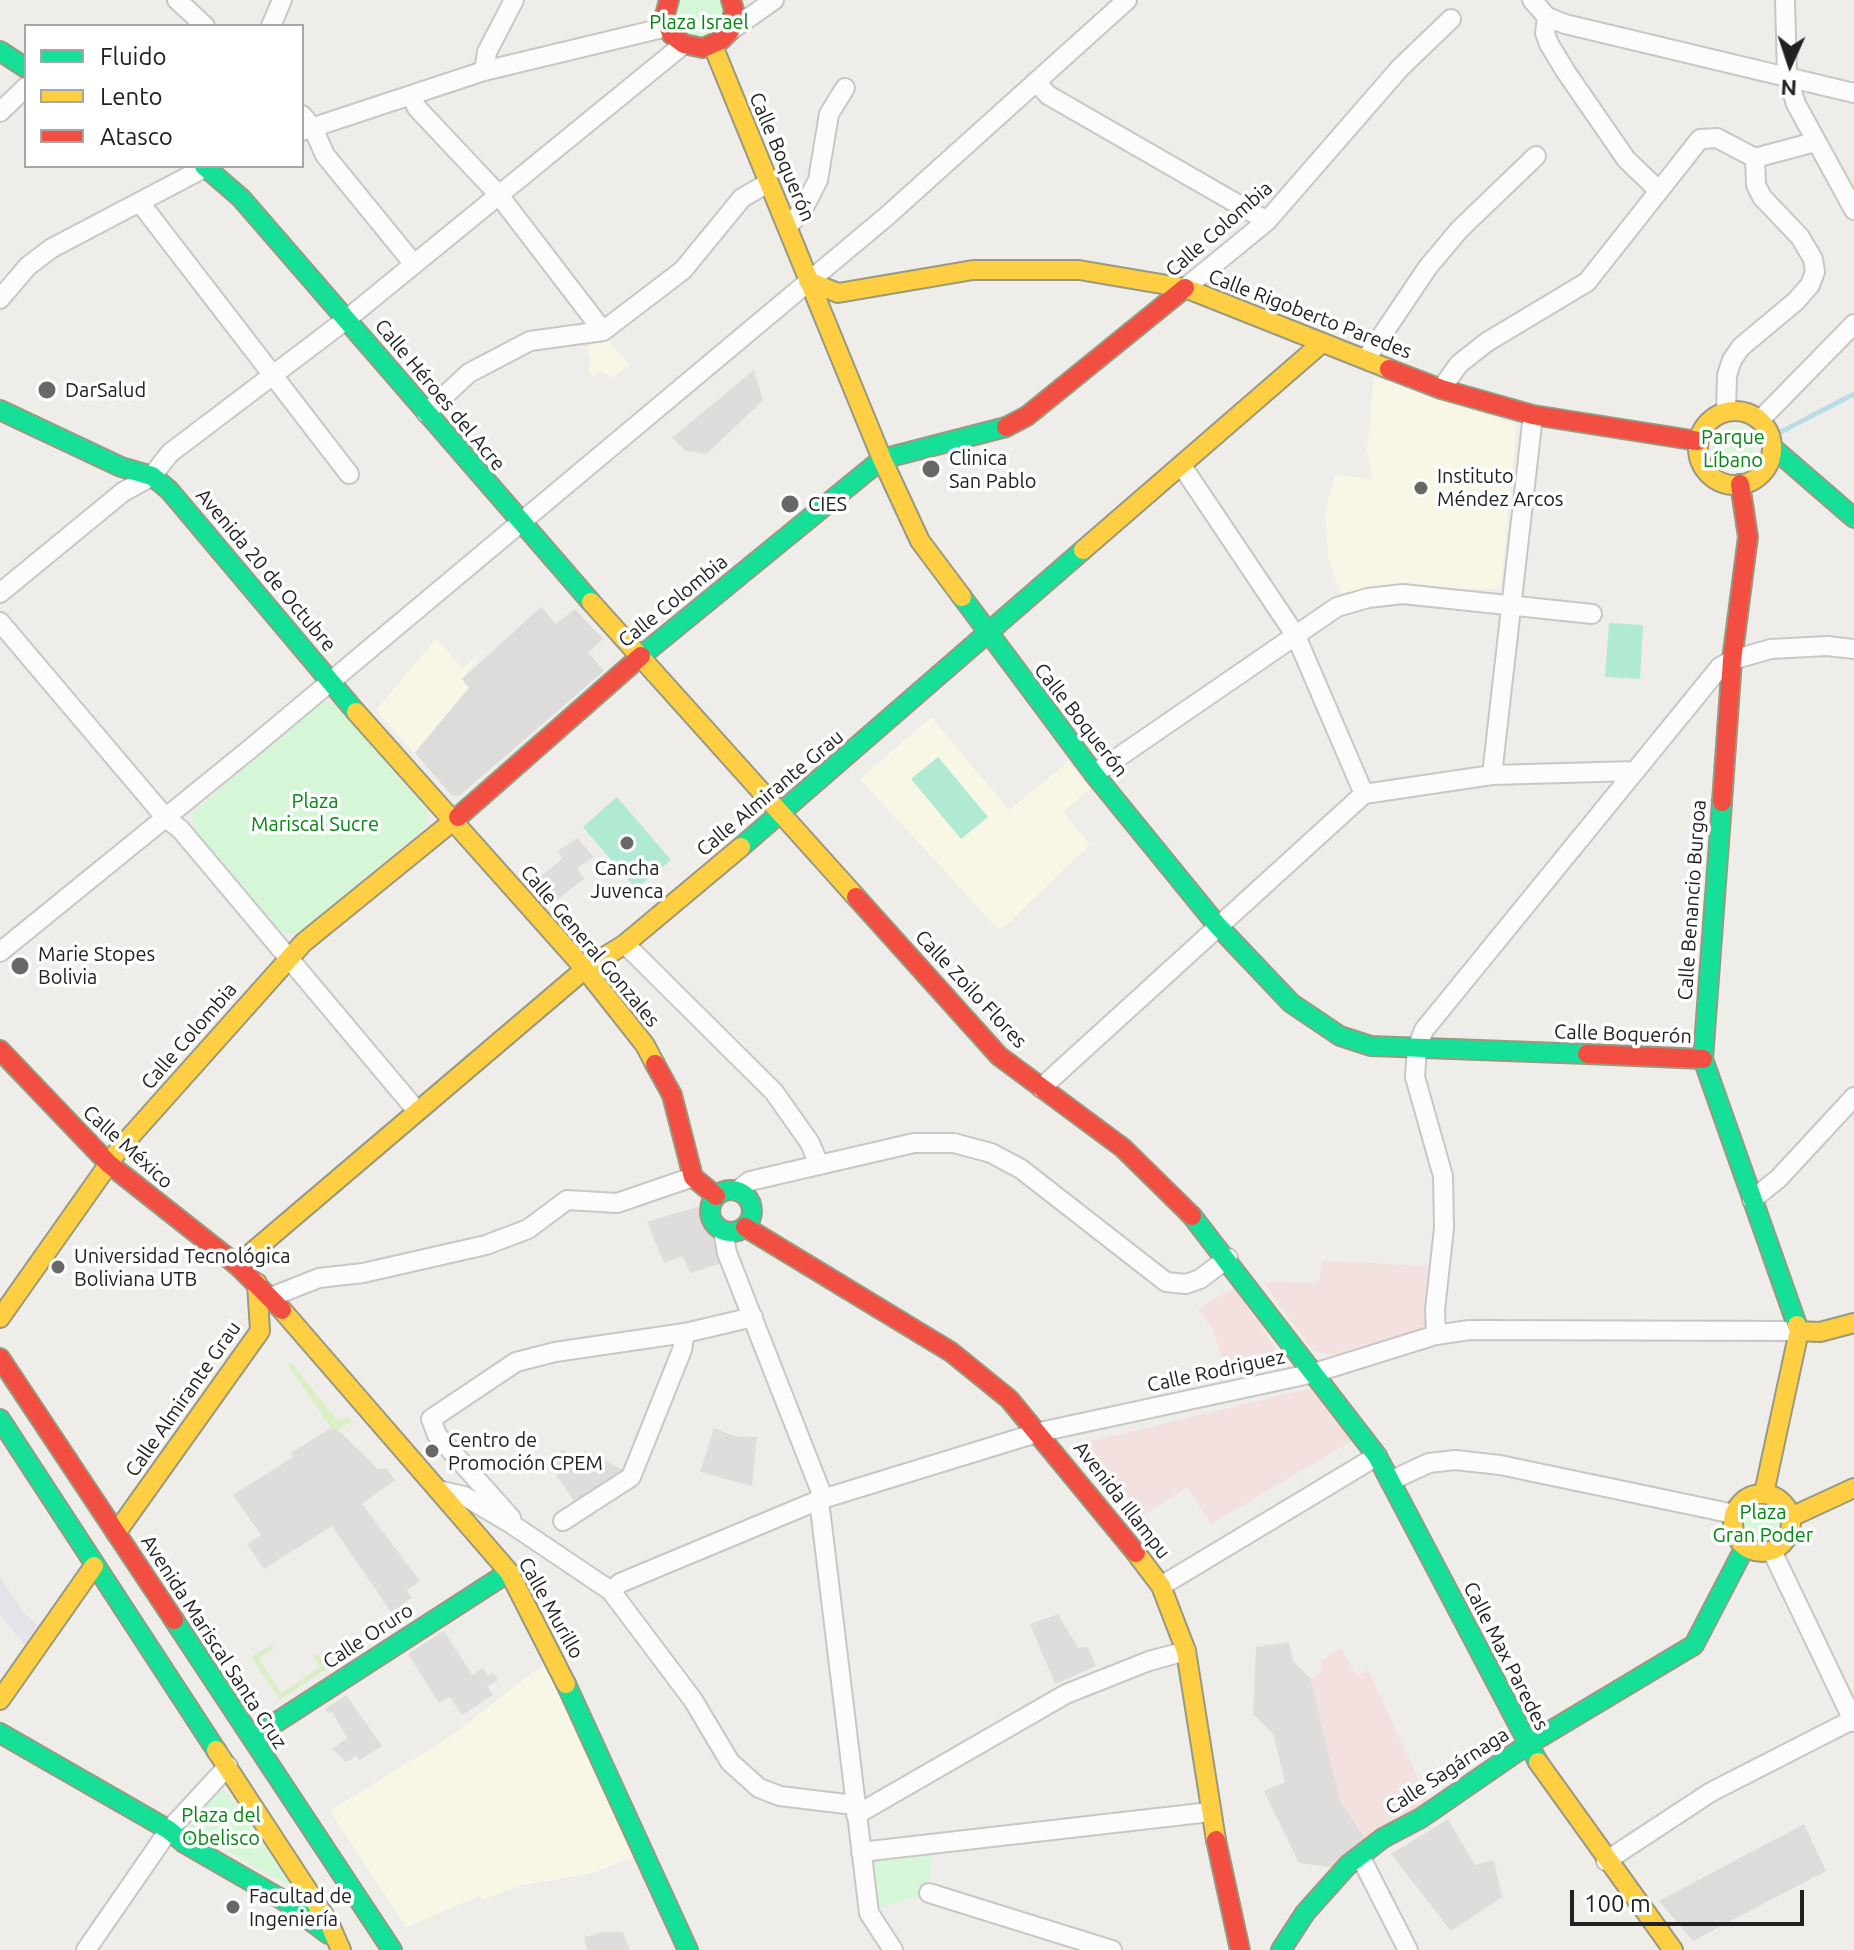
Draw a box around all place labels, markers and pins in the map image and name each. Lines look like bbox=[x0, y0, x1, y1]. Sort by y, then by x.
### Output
place label: DarSalud bbox=[65, 378, 146, 402]
marker: DarSalud bbox=[36, 379, 58, 401]
place label: Clinica San Pablo bbox=[949, 446, 1036, 493]
marker: Clinica San Pablo bbox=[920, 458, 942, 480]
place label: Instituto Méndez Arcos bbox=[1437, 464, 1564, 511]
marker: Instituto Méndez Arcos bbox=[1412, 479, 1430, 497]
place label: CIES bbox=[808, 492, 847, 516]
marker: CIES bbox=[779, 493, 801, 515]
marker: Cancha Juvenca bbox=[618, 834, 636, 852]
place label: Cancha Juvenca bbox=[591, 856, 663, 903]
place label: Marie Stopes Bolivia bbox=[38, 942, 155, 989]
marker: Marie Stopes Bolivia bbox=[9, 955, 31, 977]
place label: Universidad Tecnológica Boliviana UTB bbox=[74, 1244, 290, 1291]
marker: Universidad Tecnológica Boliviana UTB bbox=[49, 1258, 67, 1276]
place label: Centro de Promoción CPEM bbox=[448, 1428, 603, 1475]
marker: Centro de Promoción CPEM bbox=[423, 1442, 441, 1460]
place label: Facultad de Ingeniería bbox=[249, 1884, 352, 1931]
marker: Facultad de Ingeniería bbox=[224, 1898, 242, 1916]

